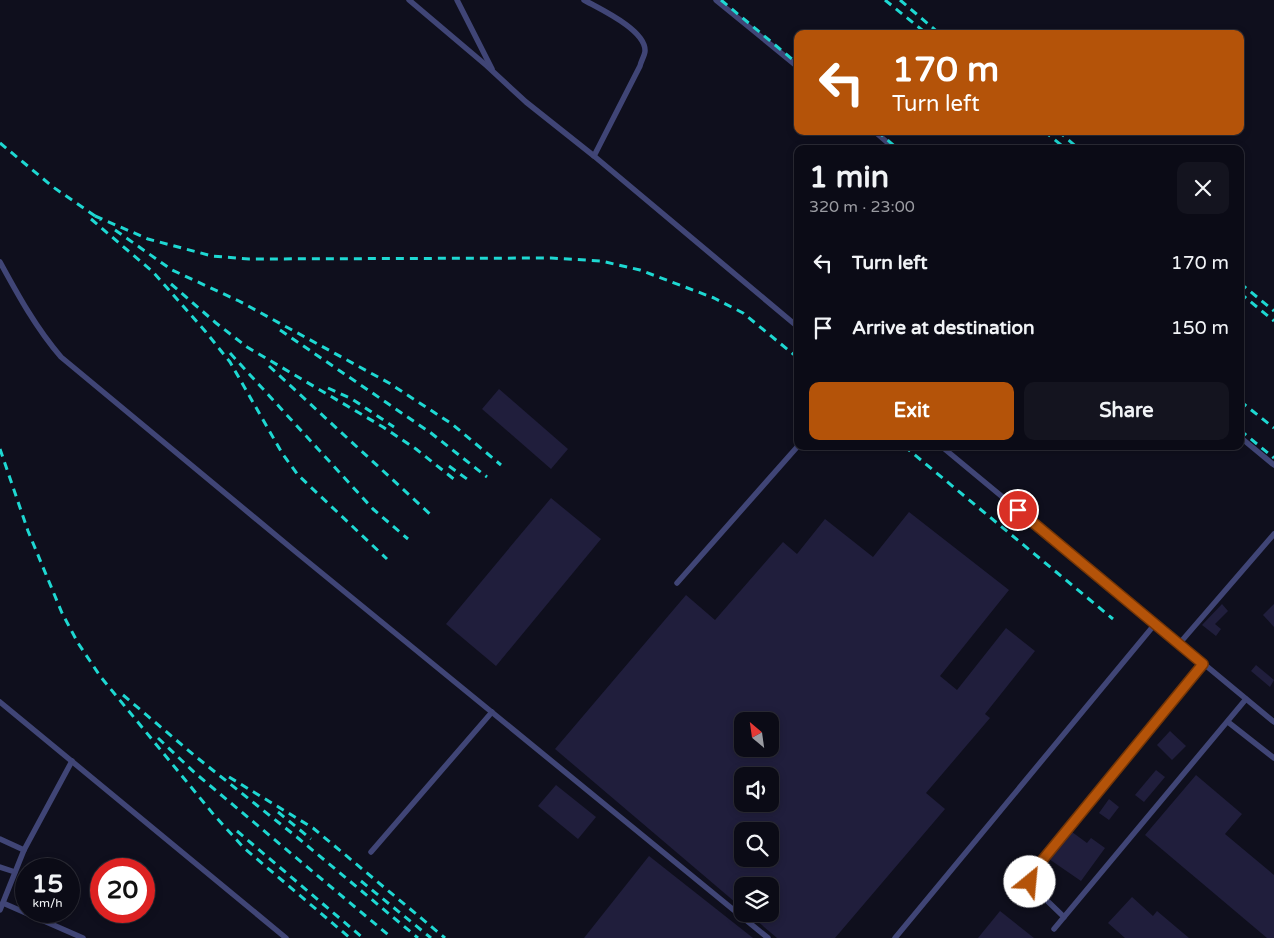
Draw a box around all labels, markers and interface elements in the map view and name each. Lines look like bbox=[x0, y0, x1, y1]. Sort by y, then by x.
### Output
text: 170 m bbox=[892, 49, 999, 91]
icon: left bbox=[809, 50, 874, 115]
text: Turn left bbox=[892, 91, 980, 117]
text: 1 min bbox=[809, 159, 889, 196]
button: close bbox=[1177, 162, 1229, 214]
text: 320 m · 23:00 bbox=[809, 197, 915, 217]
icon: left bbox=[809, 249, 837, 277]
text: Turn left bbox=[852, 252, 928, 274]
text: 170 m bbox=[1171, 252, 1229, 274]
icon: arrive bbox=[809, 314, 837, 342]
text: Arrive at destination bbox=[852, 317, 1035, 339]
text: 150 m bbox=[1171, 317, 1229, 339]
button: Exit bbox=[809, 382, 1014, 440]
button: Share bbox=[1024, 382, 1229, 440]
pin bbox=[997, 489, 1039, 531]
icon: arrive bbox=[1004, 496, 1032, 524]
north arrow bbox=[734, 712, 779, 758]
map controls bbox=[734, 712, 779, 922]
button: sound bbox=[734, 767, 779, 812]
button: search bbox=[734, 822, 779, 867]
position arrow bbox=[1003, 855, 1055, 907]
speed limit sign: 20 bbox=[90, 858, 155, 923]
text: 15 bbox=[32, 869, 63, 899]
button: layers bbox=[734, 877, 779, 922]
text: km/h bbox=[32, 896, 63, 910]

